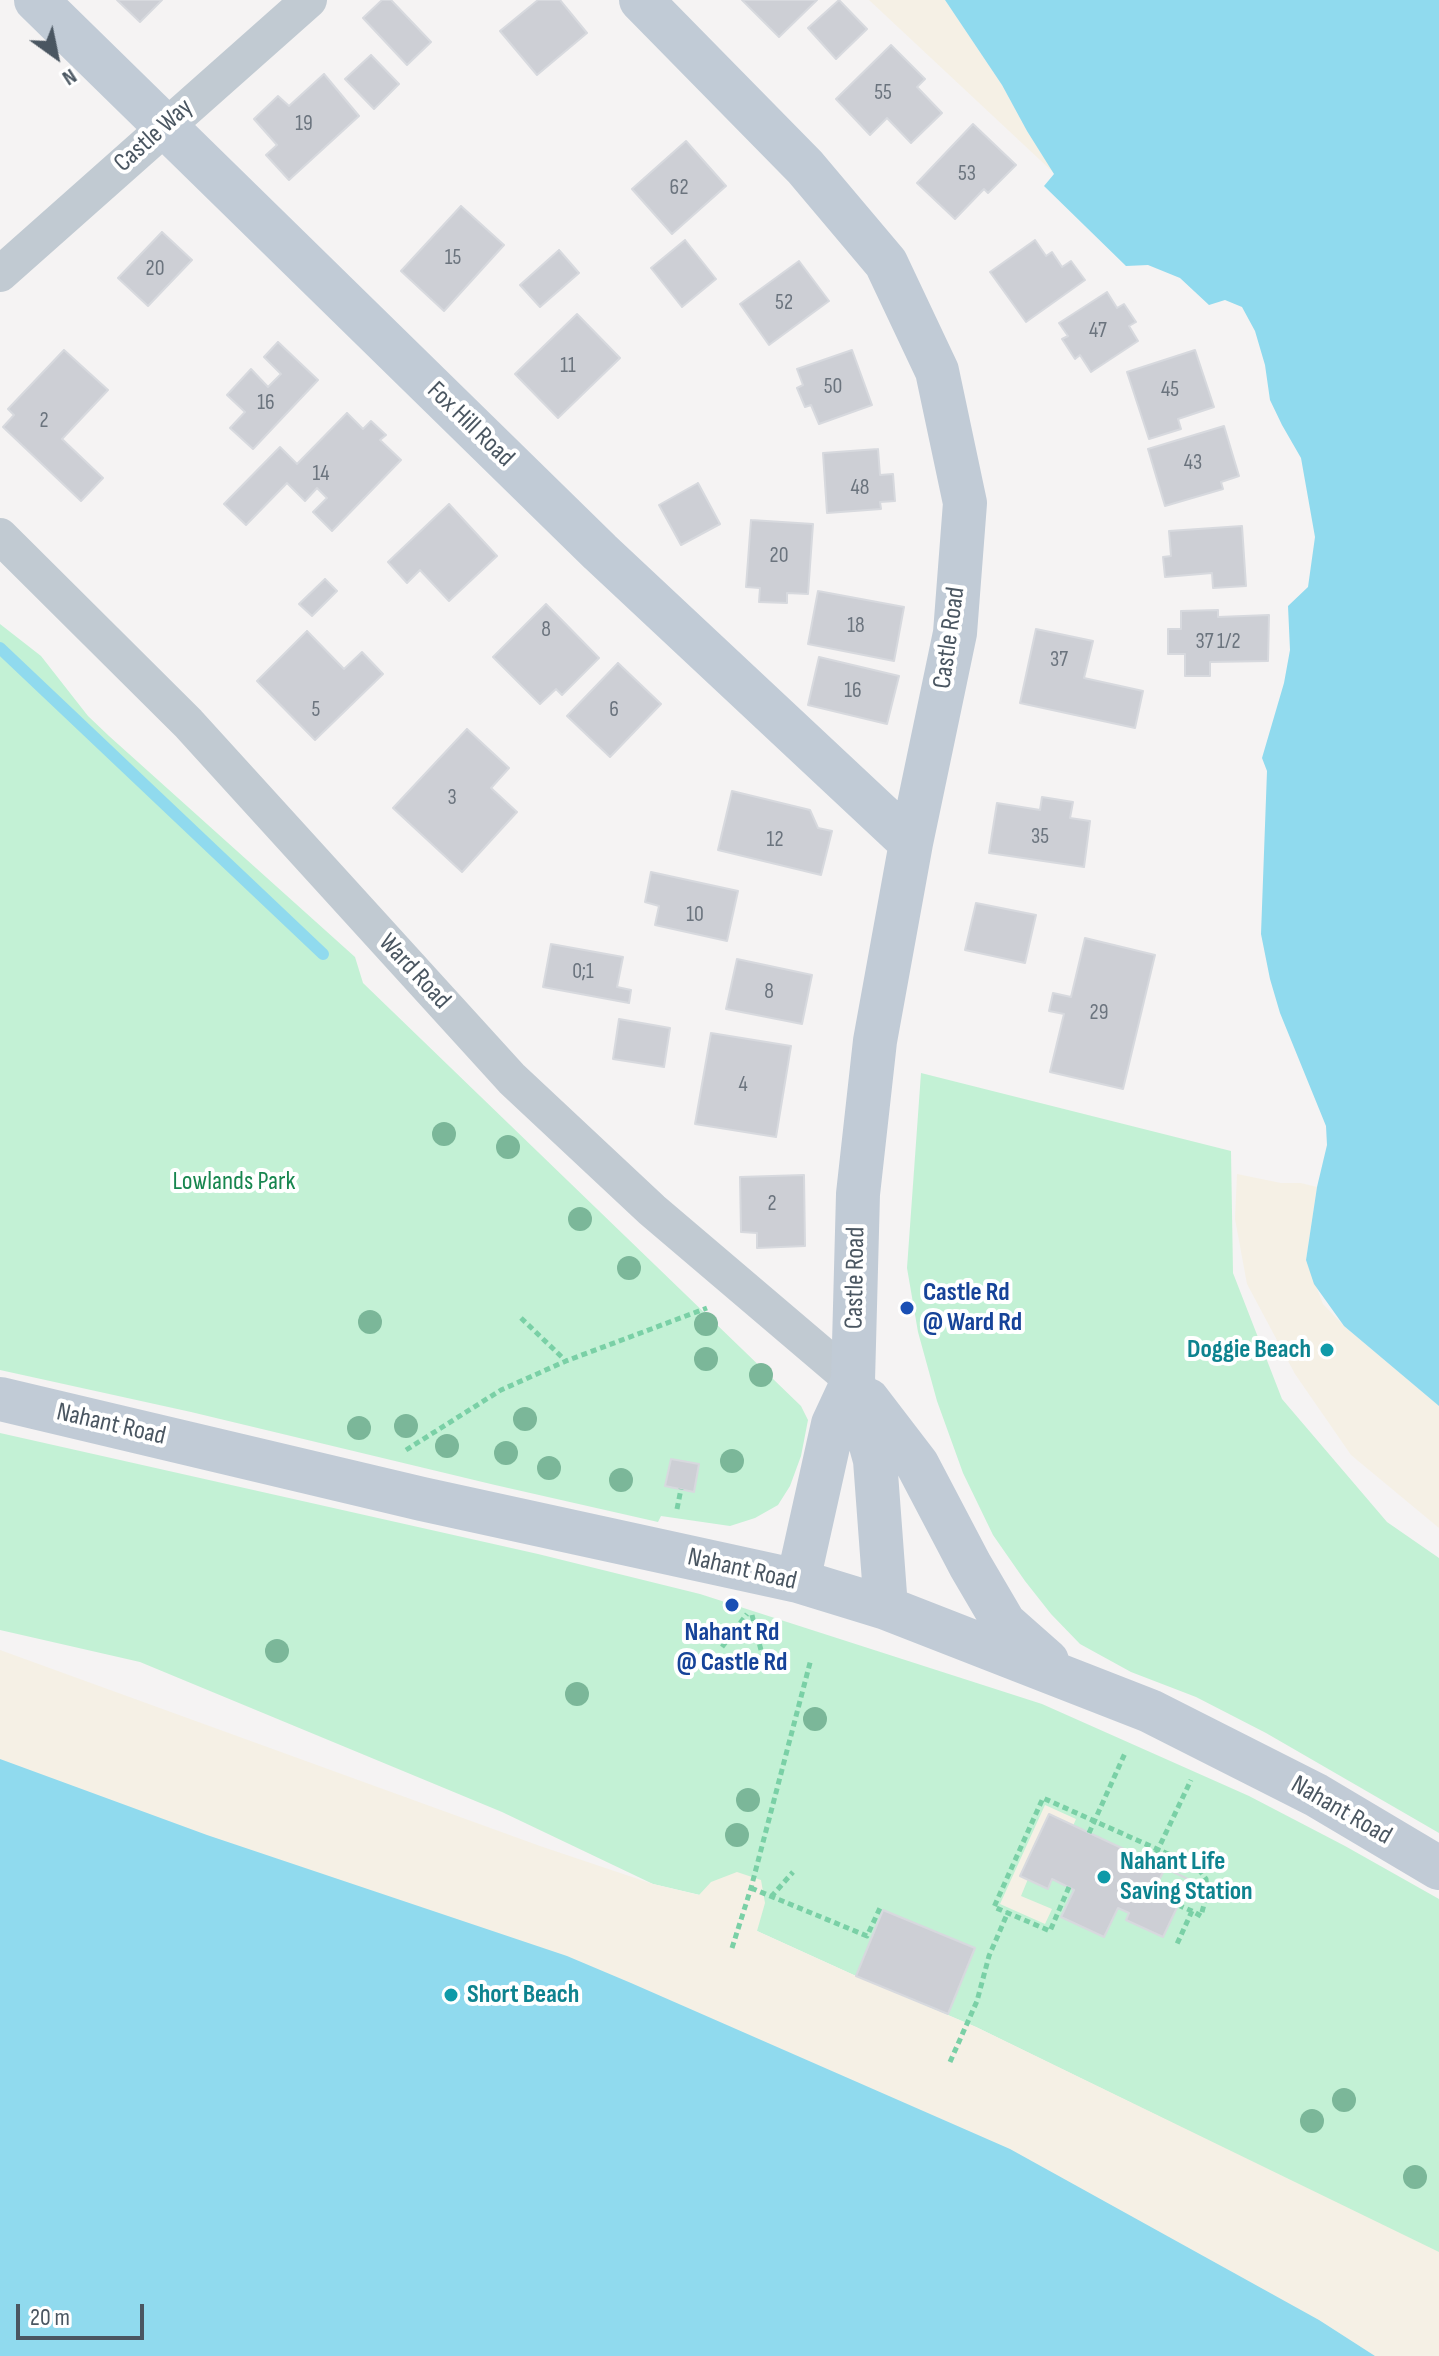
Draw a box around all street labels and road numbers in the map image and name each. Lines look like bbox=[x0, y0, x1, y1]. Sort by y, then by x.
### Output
street label: Castle Way bbox=[108, 93, 200, 179]
street label: Fox Hill Road bbox=[420, 376, 520, 474]
street label: Castle Road bbox=[927, 585, 973, 691]
street label: Ward Road bbox=[371, 928, 457, 1016]
street label: Castle Road bbox=[840, 1227, 872, 1329]
street label: Nahant Road bbox=[53, 1397, 169, 1453]
street label: Nahant Road bbox=[684, 1542, 800, 1598]
street label: Nahant Road bbox=[1285, 1770, 1397, 1852]

